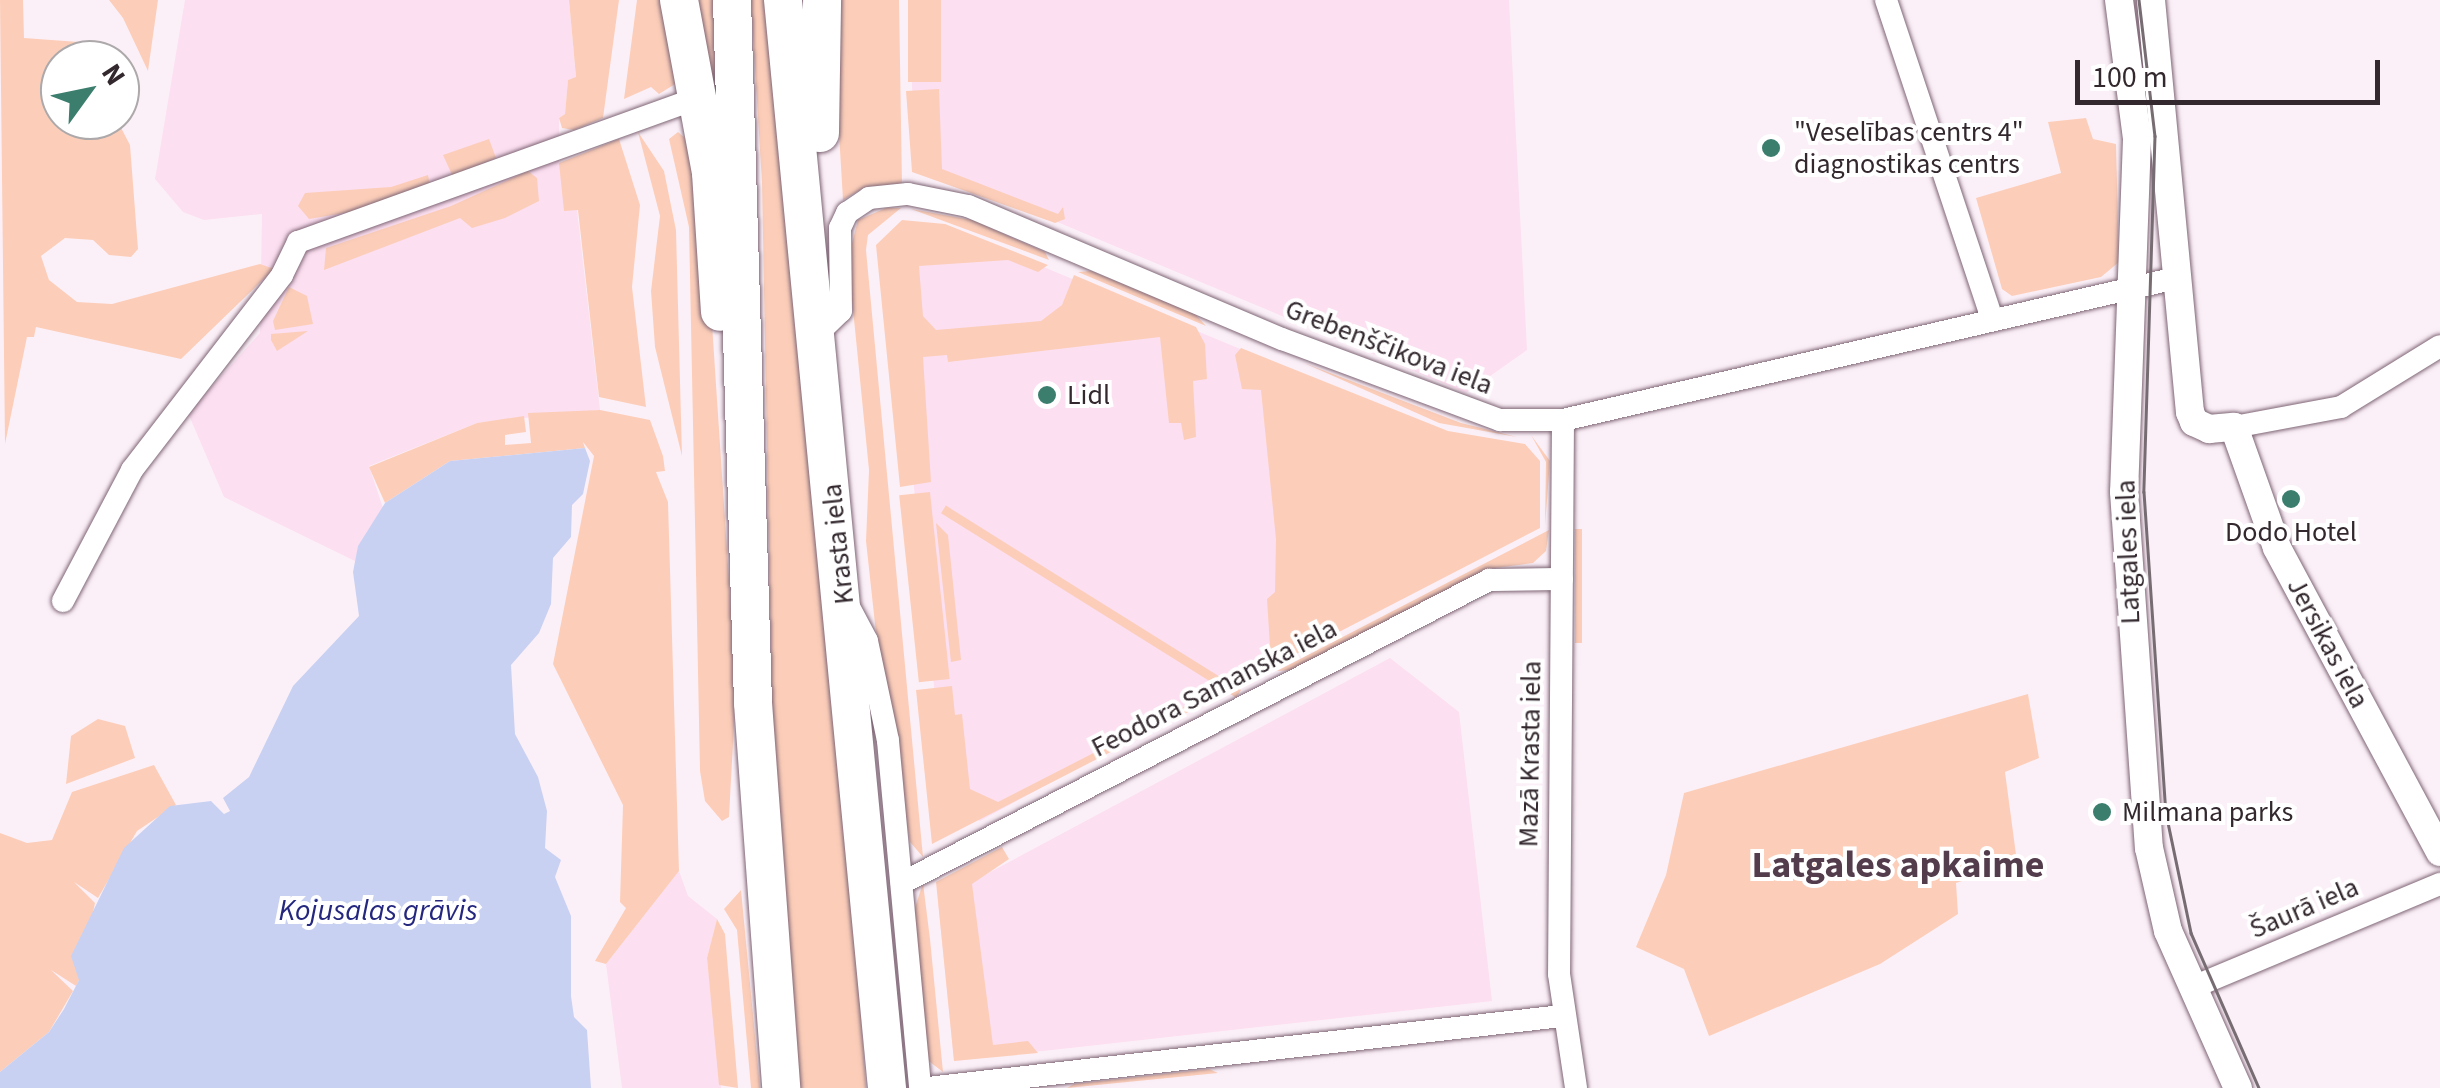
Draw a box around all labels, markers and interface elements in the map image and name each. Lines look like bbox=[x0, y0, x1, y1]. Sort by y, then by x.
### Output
north arrow bbox=[40, 40, 140, 140]
scale bar bbox=[2080, 40, 2385, 102]
text: N bbox=[92, 56, 135, 93]
text: 100 m bbox=[2092, 56, 2168, 99]
place label: "Veselības centrs 4" diagnostikas centrs bbox=[1794, 115, 2024, 181]
marker: "Veselības centrs 4" diagnostikas centrs bbox=[1758, 135, 1784, 161]
street label: Grebenščikova iela bbox=[1281, 292, 1497, 402]
place label: Lidl bbox=[1067, 378, 1110, 412]
marker: Lidl bbox=[1036, 384, 1058, 406]
street label: Latgales iela bbox=[2109, 479, 2147, 625]
street label: Krasta iela bbox=[815, 482, 861, 606]
marker: Dodo Hotel bbox=[2280, 488, 2302, 510]
place label: Dodo Hotel bbox=[2225, 515, 2357, 549]
street label: Jersikas iela bbox=[2280, 572, 2376, 714]
street label: Feodora Samanska iela bbox=[1086, 612, 1342, 764]
street label: Mazā Krasta iela bbox=[1512, 660, 1548, 848]
place label: Milmana parks bbox=[2122, 795, 2293, 829]
marker: Milmana parks bbox=[2091, 801, 2113, 823]
district label: Latgales apkaime bbox=[1752, 843, 2044, 889]
street label: Šaurā iela bbox=[2244, 870, 2364, 946]
water label: Kojusalas grāvis bbox=[279, 893, 477, 929]

